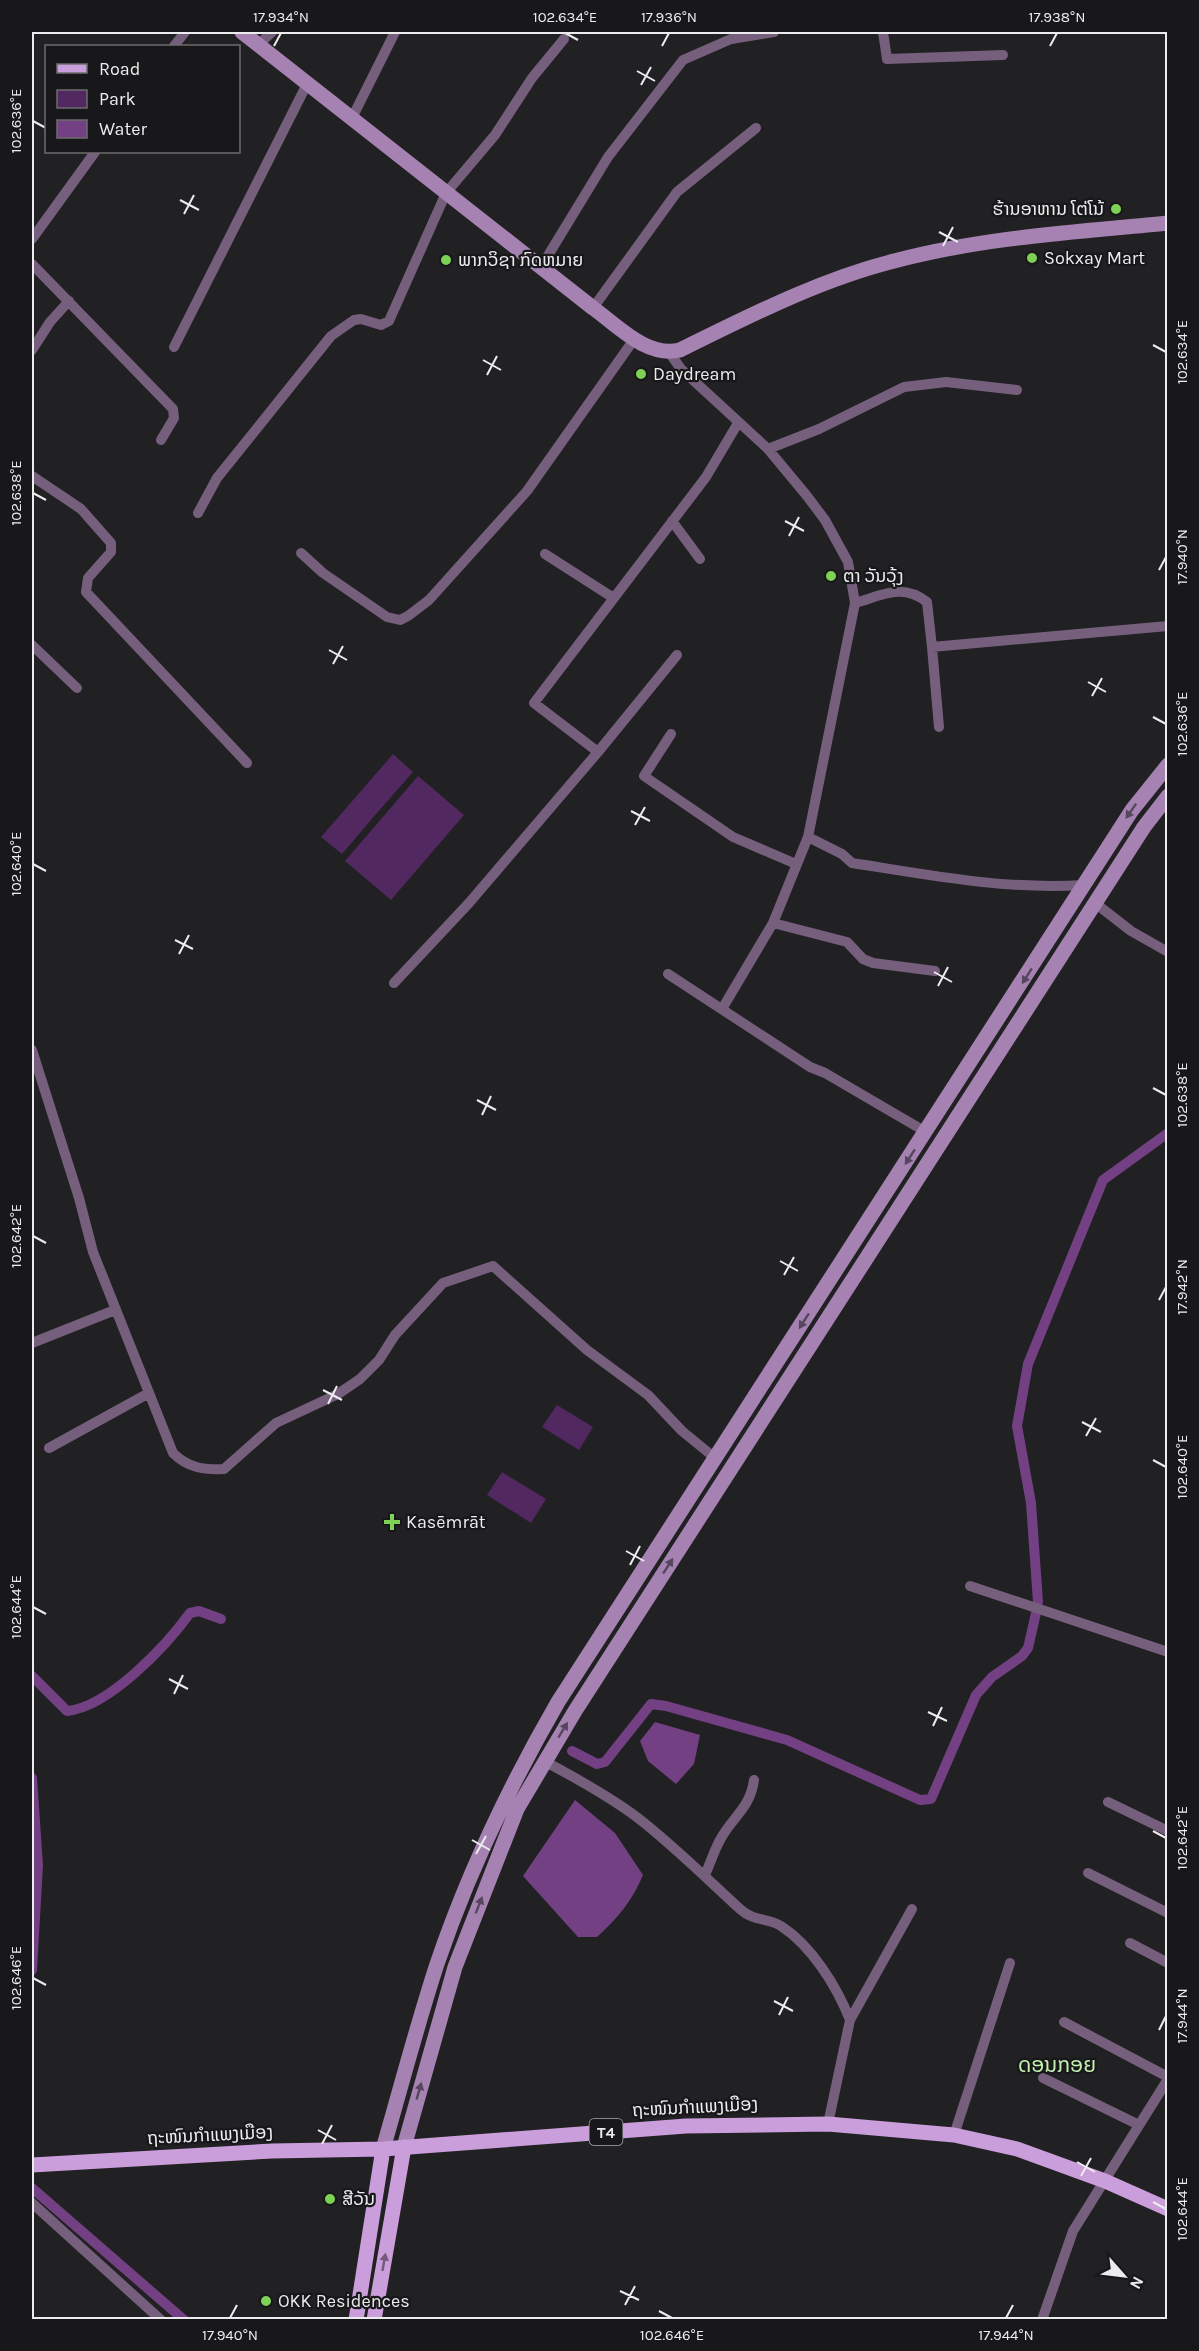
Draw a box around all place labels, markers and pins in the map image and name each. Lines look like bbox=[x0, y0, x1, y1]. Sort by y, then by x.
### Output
place label: ຮ້ານອາຫານ ໂຕ່ໂນ້ bbox=[993, 198, 1104, 220]
marker: ຮ້ານອາຫານ ໂຕ່ໂນ້ bbox=[1109, 202, 1123, 216]
place label: Sokxay Mart bbox=[1044, 247, 1145, 269]
place label: ພາກວິຊາ ກົດຫມາຍ bbox=[458, 249, 583, 271]
marker: Sokxay Mart bbox=[1025, 251, 1039, 265]
marker: ພາກວິຊາ ກົດຫມາຍ bbox=[439, 253, 453, 267]
place label: Daydream bbox=[653, 363, 736, 385]
marker: Daydream bbox=[634, 367, 648, 381]
place label: ຕາ ວັນວຸ້ງ bbox=[843, 565, 904, 587]
marker: ຕາ ວັນວຸ້ງ bbox=[824, 569, 838, 583]
place label: Kasēmrāt bbox=[406, 1511, 486, 1533]
marker: Kasēmrāt bbox=[383, 1513, 401, 1531]
place label: ສີວັນ bbox=[342, 2188, 375, 2210]
marker: ສີວັນ bbox=[323, 2192, 337, 2206]
place label: OKK Residences bbox=[278, 2290, 410, 2312]
marker: OKK Residences bbox=[259, 2294, 273, 2308]

